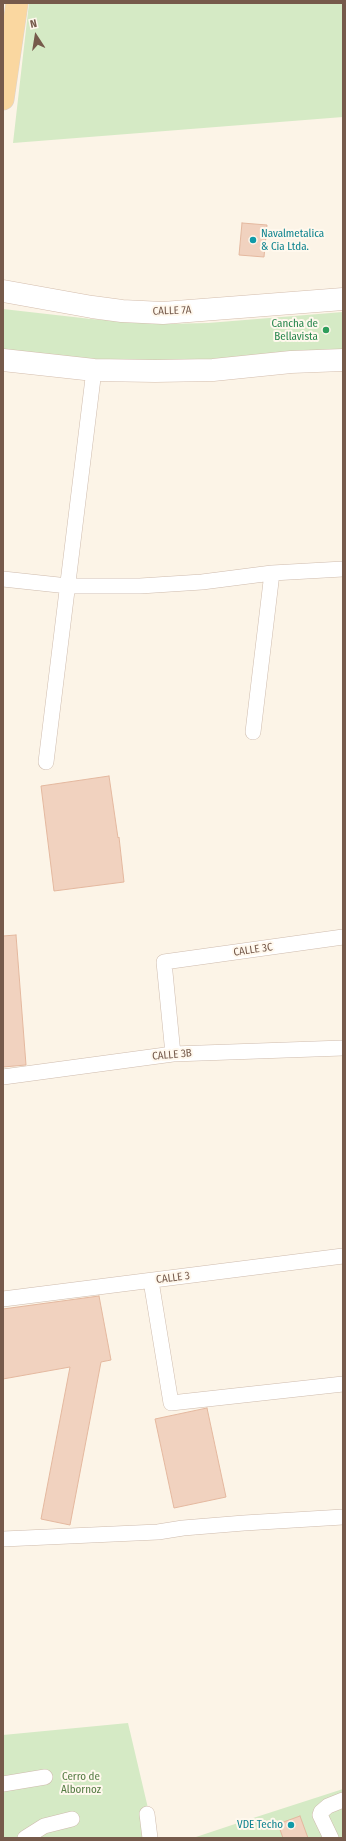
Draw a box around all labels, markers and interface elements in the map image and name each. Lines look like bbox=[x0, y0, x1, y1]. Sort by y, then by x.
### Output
north arrow bbox=[16, 16, 56, 56]
text: N bbox=[29, 17, 38, 31]
place label: Navalmetalica & Cia Ltda. bbox=[261, 227, 324, 253]
marker: Navalmetalica & Cia Ltda. bbox=[248, 235, 258, 245]
street label: CALLE 7A bbox=[152, 304, 192, 318]
place label: Cancha de Bellavista bbox=[272, 317, 318, 343]
marker: Cancha de Bellavista bbox=[321, 325, 331, 335]
street label: CALLE 3C bbox=[233, 941, 273, 959]
street label: CALLE 3B bbox=[152, 1047, 192, 1063]
street label: CALLE 3 bbox=[155, 1269, 191, 1287]
park label: Cerro de Albornoz bbox=[61, 1770, 101, 1796]
place label: VDE Techo bbox=[237, 1818, 283, 1832]
marker: VDE Techo bbox=[286, 1820, 296, 1830]

